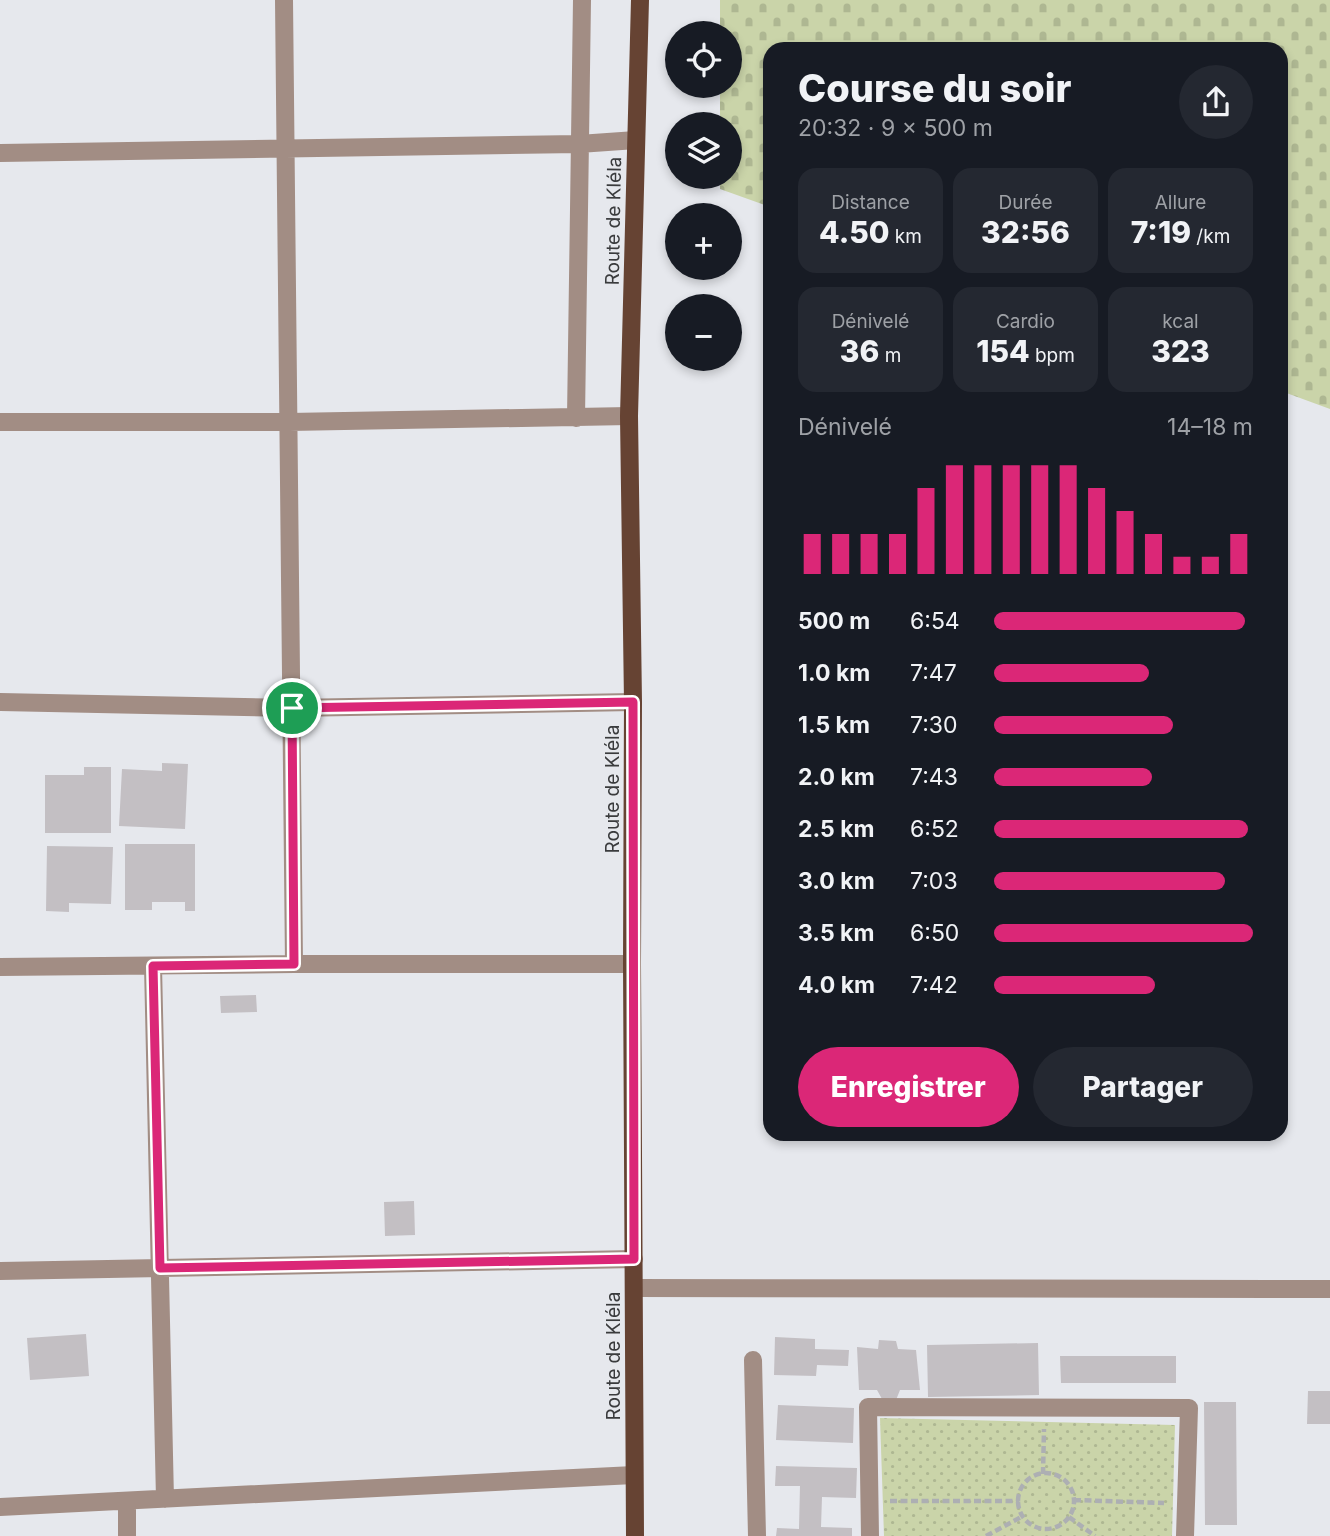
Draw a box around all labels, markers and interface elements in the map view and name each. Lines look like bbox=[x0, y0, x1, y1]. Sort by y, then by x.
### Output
map controls bbox=[665, 21, 742, 371]
button: locate bbox=[665, 21, 742, 98]
text: Course du soir bbox=[798, 65, 1072, 111]
button: share bbox=[1179, 65, 1253, 139]
button: layers bbox=[665, 112, 742, 189]
text: 20:32 · 9 × 500 m bbox=[798, 114, 993, 142]
street label: Route de Kléla bbox=[601, 156, 626, 286]
text: Distance bbox=[831, 191, 910, 214]
text: Durée bbox=[999, 191, 1052, 214]
text: Allure bbox=[1155, 191, 1206, 214]
button: + bbox=[665, 203, 742, 280]
text: 4.50 bbox=[819, 214, 890, 250]
text: 32:56 bbox=[981, 214, 1070, 250]
text: 7:19 bbox=[1131, 214, 1191, 250]
text: km bbox=[890, 225, 922, 248]
text: /km bbox=[1191, 225, 1230, 248]
button: − bbox=[665, 294, 742, 371]
text: Dénivelé bbox=[832, 310, 909, 333]
text: Cardio bbox=[996, 310, 1055, 333]
text: kcal bbox=[1162, 310, 1199, 333]
text: 36 bbox=[840, 333, 879, 369]
text: 154 bbox=[976, 333, 1030, 369]
text: 323 bbox=[1151, 333, 1210, 369]
text: m bbox=[879, 344, 901, 367]
text: bpm bbox=[1030, 344, 1075, 367]
text: Dénivelé bbox=[798, 413, 892, 441]
text: 14–18 m bbox=[1167, 413, 1253, 441]
text: 500 m bbox=[798, 607, 870, 635]
text: 6:54 bbox=[910, 607, 960, 635]
text: 1.0 km bbox=[798, 659, 870, 687]
text: 7:47 bbox=[910, 659, 957, 687]
pin bbox=[262, 678, 322, 738]
icon: arrive bbox=[273, 689, 311, 727]
text: 1.5 km bbox=[798, 711, 870, 739]
text: 7:30 bbox=[910, 711, 958, 739]
street label: Route de Kléla bbox=[601, 725, 624, 853]
text: 2.0 km bbox=[798, 763, 875, 791]
text: 7:43 bbox=[910, 763, 958, 791]
text: 2.5 km bbox=[798, 815, 875, 843]
text: 6:52 bbox=[910, 815, 959, 843]
text: 3.0 km bbox=[798, 867, 875, 895]
text: 7:03 bbox=[910, 867, 958, 895]
text: 3.5 km bbox=[798, 919, 874, 947]
text: 6:50 bbox=[910, 919, 959, 947]
text: 4.0 km bbox=[798, 971, 875, 999]
text: 7:42 bbox=[910, 971, 958, 999]
button: Enregistrer bbox=[798, 1047, 1019, 1127]
button: Partager bbox=[1033, 1047, 1253, 1127]
street label: Route de Kléla bbox=[602, 1292, 625, 1420]

